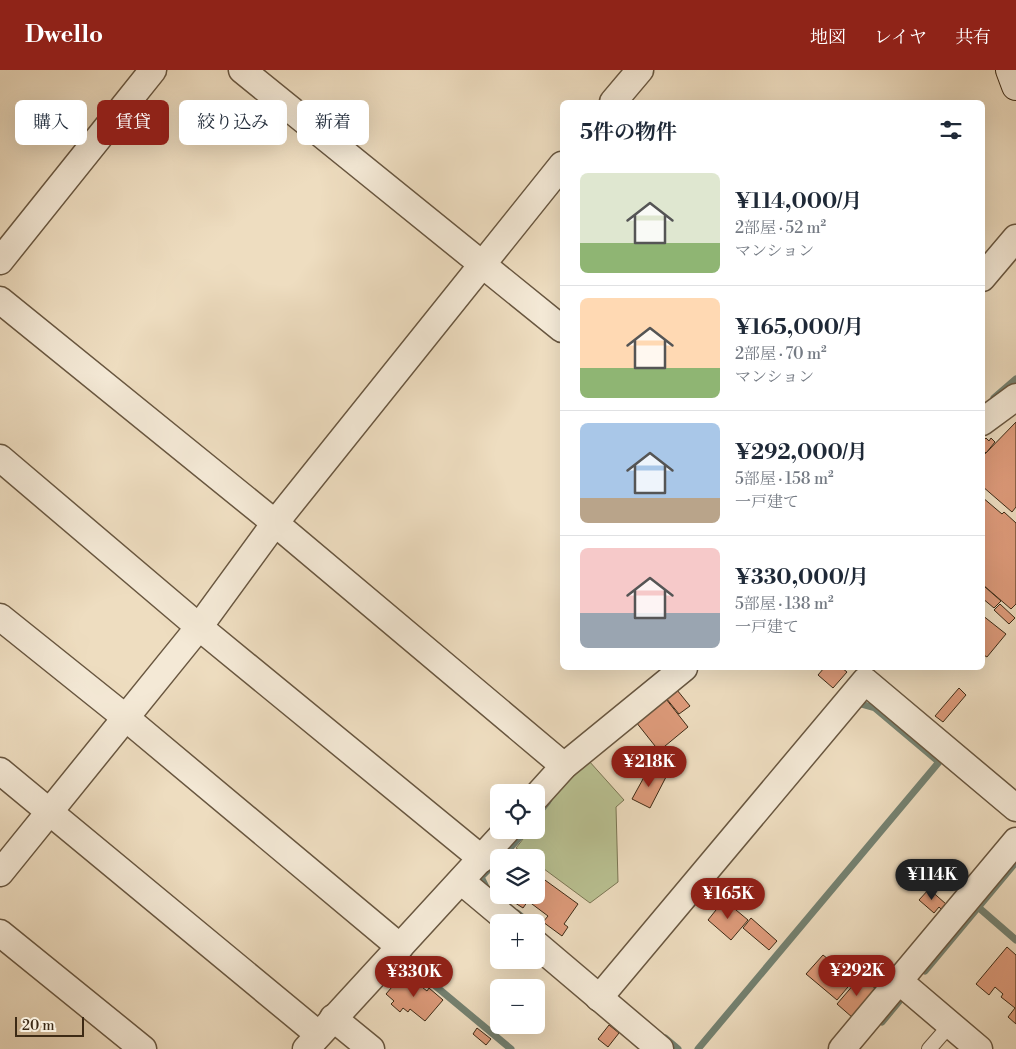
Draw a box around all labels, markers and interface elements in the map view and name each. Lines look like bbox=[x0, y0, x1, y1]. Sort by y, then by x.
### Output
text: Dwello bbox=[25, 20, 103, 50]
text: 地図 bbox=[810, 26, 846, 49]
text: レイヤ bbox=[874, 26, 927, 49]
text: 共有 bbox=[955, 26, 991, 49]
chip: 購入 bbox=[15, 100, 87, 145]
chip: 賃貸 bbox=[97, 100, 169, 145]
chip: 絞り込み bbox=[179, 100, 287, 145]
chip: 新着 bbox=[297, 100, 369, 145]
icon: filters bbox=[937, 116, 965, 144]
text: 5件の物件 bbox=[580, 120, 677, 146]
text: ¥114,000/月 bbox=[735, 189, 862, 215]
icon: home bbox=[620, 193, 680, 253]
text: 2部屋 · 52 m² bbox=[735, 218, 826, 238]
text: マンション bbox=[735, 241, 814, 261]
text: ¥165,000/月 bbox=[735, 315, 864, 341]
icon: home bbox=[620, 318, 680, 378]
text: 2部屋 · 70 m² bbox=[735, 344, 827, 364]
text: マンション bbox=[735, 367, 814, 387]
text: ¥292,000/月 bbox=[735, 440, 868, 466]
icon: home bbox=[620, 443, 680, 503]
text: 5部屋 · 158 m² bbox=[735, 469, 834, 489]
text: 一戸建て bbox=[735, 492, 799, 512]
text: ¥330,000/月 bbox=[735, 565, 869, 591]
icon: home bbox=[620, 568, 680, 628]
text: 5部屋 · 138 m² bbox=[735, 594, 834, 614]
text: 一戸建て bbox=[735, 617, 799, 637]
pin: ¥218K bbox=[614, 746, 684, 788]
text: ¥218K bbox=[622, 752, 676, 772]
map controls bbox=[490, 784, 545, 1034]
button: locate bbox=[490, 784, 545, 839]
button: layers bbox=[490, 849, 545, 904]
pin: ¥114K bbox=[897, 858, 967, 901]
text: ¥114K bbox=[906, 865, 958, 885]
pin: ¥165K bbox=[693, 878, 763, 920]
text: ¥165K bbox=[702, 884, 754, 904]
button: + bbox=[490, 914, 545, 969]
pin: ¥292K bbox=[822, 954, 892, 997]
pin: ¥330K bbox=[379, 956, 449, 998]
text: ¥292K bbox=[829, 961, 885, 981]
text: ¥330K bbox=[386, 962, 442, 982]
button: − bbox=[490, 979, 545, 1034]
scale bar bbox=[15, 1014, 84, 1037]
text: 20 m bbox=[22, 1017, 54, 1035]

